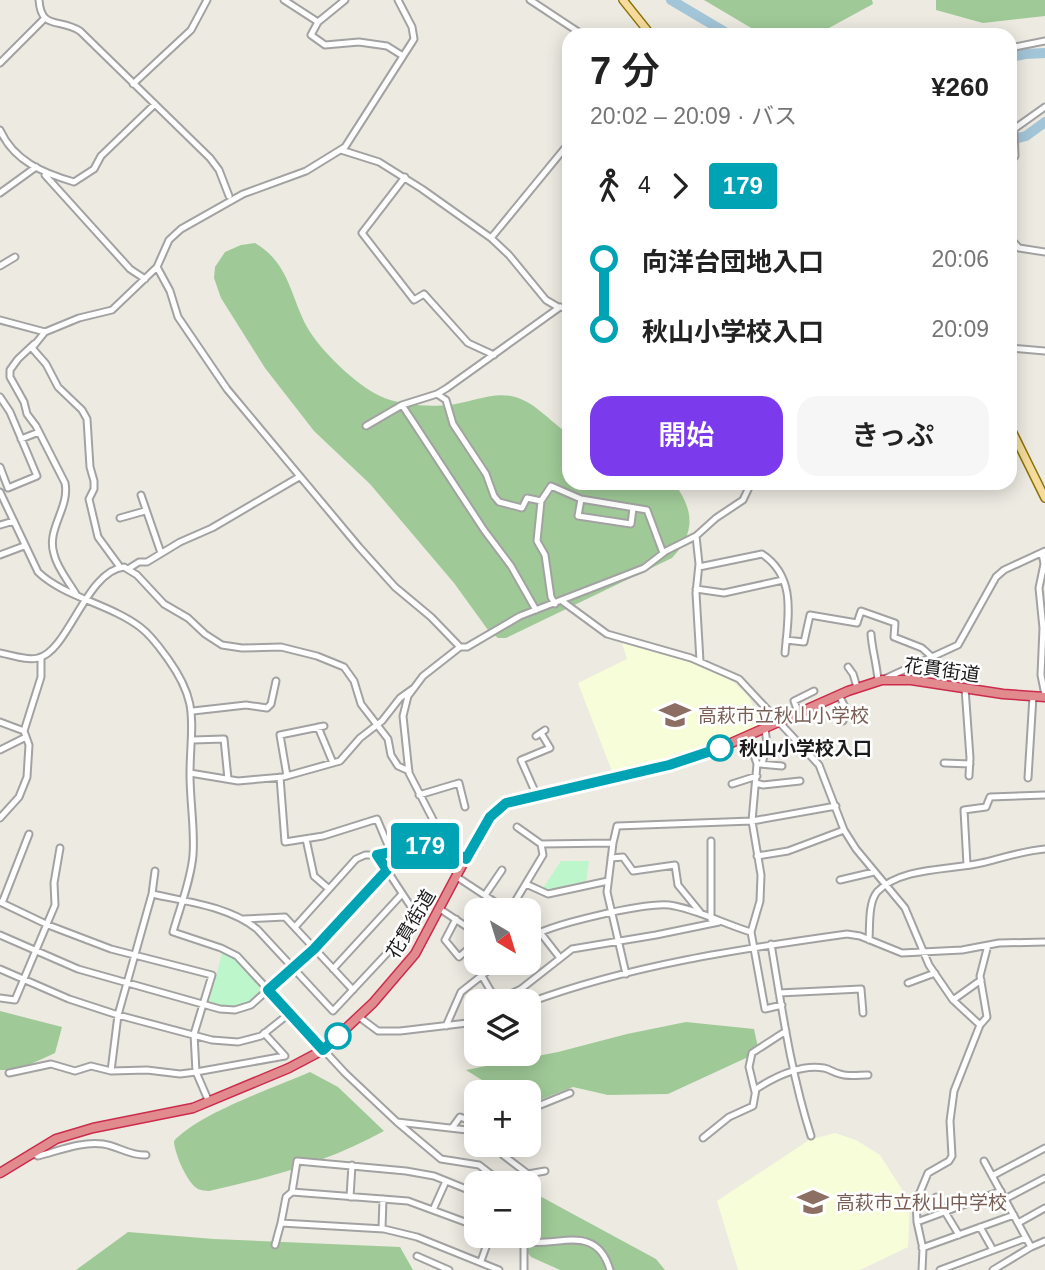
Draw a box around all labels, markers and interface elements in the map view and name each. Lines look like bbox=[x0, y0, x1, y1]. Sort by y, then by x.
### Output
text: 7 分 bbox=[590, 50, 660, 92]
text: ¥260 bbox=[931, 72, 989, 102]
text: 20:02 – 20:09 · バス bbox=[590, 103, 797, 129]
icon: walk bbox=[590, 167, 628, 205]
icon: forward bbox=[661, 167, 699, 205]
text: 4 bbox=[638, 172, 651, 198]
text: 179 bbox=[723, 172, 763, 199]
text: 20:06 bbox=[931, 246, 989, 272]
text: 向洋台団地入口 bbox=[642, 247, 824, 277]
text: 20:09 bbox=[931, 316, 989, 342]
text: 秋山小学校入口 bbox=[642, 317, 824, 347]
button: 開始 bbox=[590, 396, 783, 476]
button: きっぷ bbox=[797, 396, 989, 476]
street label: 花貫街道 bbox=[903, 654, 981, 686]
school or university icon: 高萩市立秋山小学校 bbox=[658, 698, 692, 732]
place label: 高萩市立秋山小学校 bbox=[698, 705, 869, 726]
marker: 秋山小学校入口 bbox=[707, 735, 733, 761]
place label: 秋山小学校入口 bbox=[739, 738, 872, 759]
line badge: 179 bbox=[385, 823, 465, 869]
text: 179 bbox=[405, 832, 445, 859]
street label: 花貫街道 bbox=[382, 886, 440, 962]
north arrow bbox=[464, 898, 541, 975]
map controls bbox=[464, 898, 541, 1248]
button: layers bbox=[464, 989, 541, 1066]
unlabelled marker bbox=[325, 1023, 351, 1049]
button: + bbox=[464, 1080, 541, 1157]
button: − bbox=[464, 1171, 541, 1248]
school or university icon: 高萩市立秋山中学校 bbox=[796, 1185, 830, 1219]
place label: 高萩市立秋山中学校 bbox=[836, 1192, 1007, 1213]

